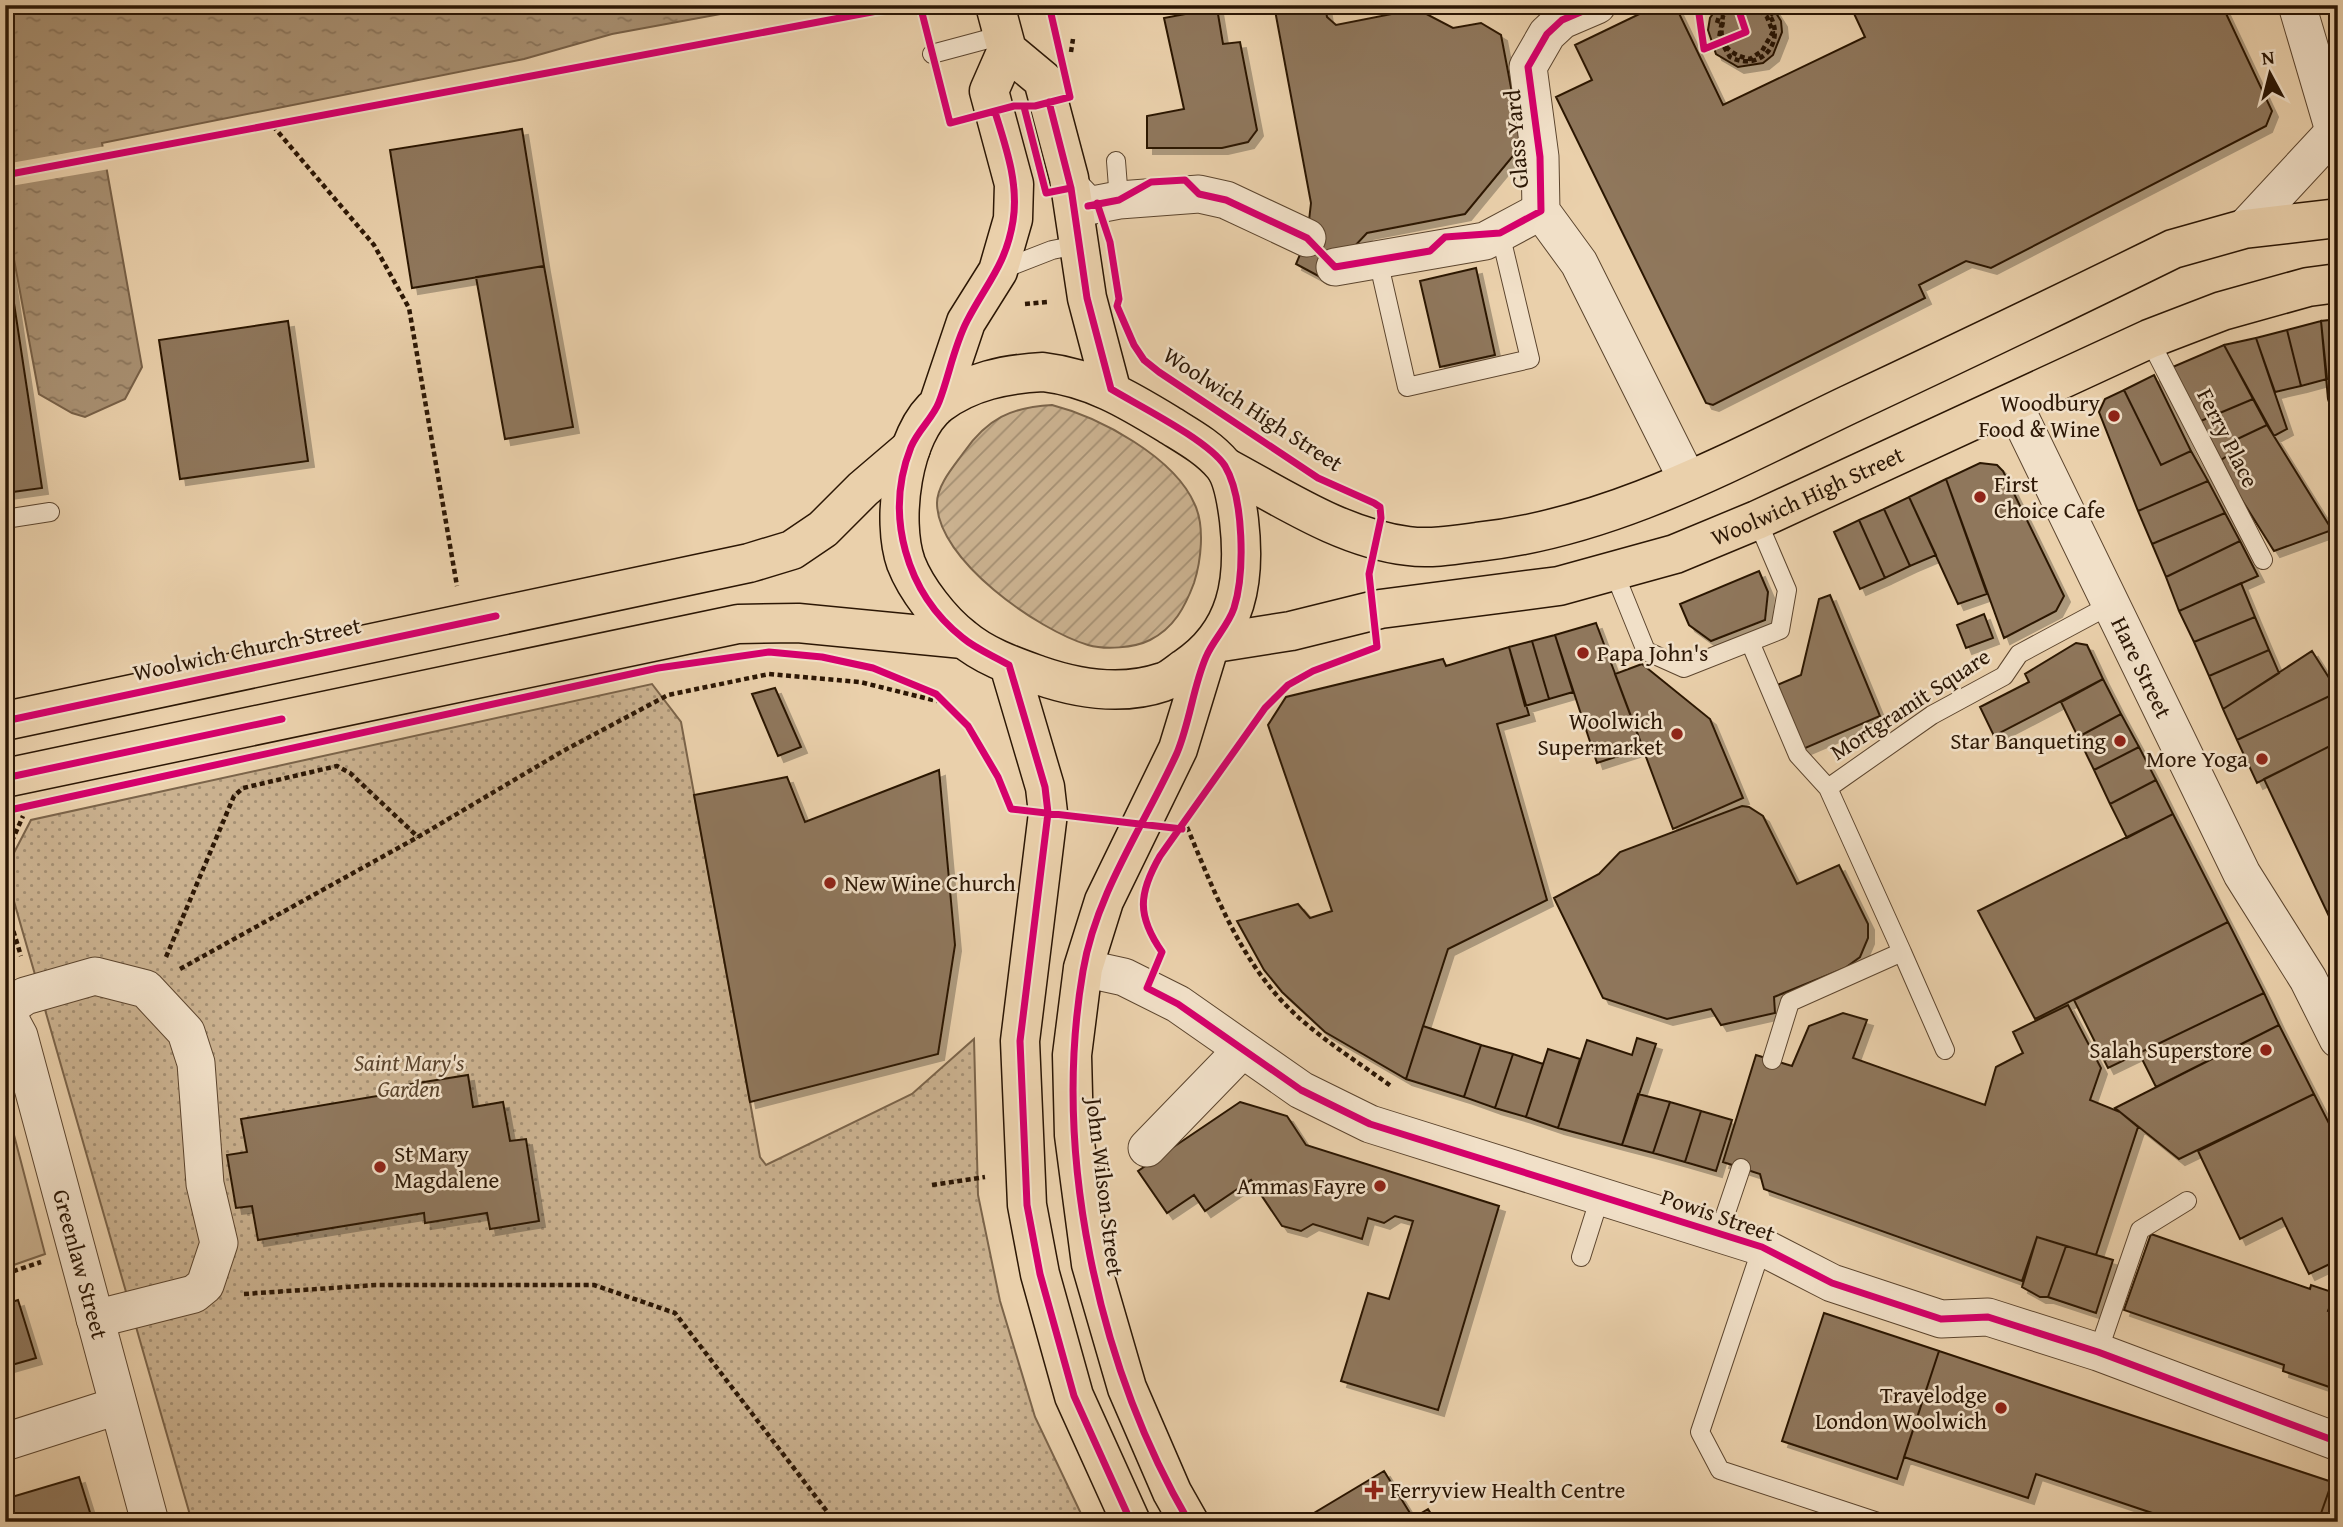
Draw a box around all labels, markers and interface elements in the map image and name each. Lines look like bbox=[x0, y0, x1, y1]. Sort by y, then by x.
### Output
north arrow bbox=[2234, 38, 2304, 108]
text: N bbox=[2260, 42, 2276, 72]
street label: Glass Yard bbox=[1495, 88, 1536, 190]
street label: Woolwich High Street bbox=[1157, 338, 1350, 479]
street label: Ferry Place bbox=[2189, 382, 2267, 493]
place label: Woodbury Food & Wine bbox=[1979, 386, 2101, 445]
marker: Woodbury Food & Wine bbox=[2106, 408, 2122, 424]
street label: Woolwich High Street bbox=[1706, 437, 1909, 553]
place label: First Choice Cafe bbox=[1994, 467, 2105, 526]
marker: First Choice Cafe bbox=[1972, 489, 1988, 505]
street label: Woolwich Church Street bbox=[130, 608, 364, 689]
street label: Hare Street bbox=[2103, 611, 2181, 724]
place label: Papa John's bbox=[1597, 636, 1708, 669]
street label: Mortgramit Square bbox=[1823, 639, 1996, 768]
marker: Papa John's bbox=[1575, 645, 1591, 661]
place label: Woolwich Supermarket bbox=[1537, 704, 1663, 763]
place label: Star Banqueting bbox=[1950, 724, 2107, 757]
marker: Woolwich Supermarket bbox=[1669, 726, 1685, 742]
marker: Star Banqueting bbox=[2112, 733, 2128, 749]
place label: More Yoga bbox=[2146, 742, 2248, 775]
marker: More Yoga bbox=[2254, 751, 2270, 767]
place label: New Wine Church bbox=[844, 866, 1016, 899]
marker: New Wine Church bbox=[822, 875, 838, 891]
place label: Salah Superstore bbox=[2089, 1033, 2252, 1066]
marker: Salah Superstore bbox=[2258, 1042, 2274, 1058]
park label: Saint Mary's Garden bbox=[354, 1046, 465, 1105]
street label: John Wilson Street bbox=[1078, 1093, 1133, 1278]
place label: St Mary Magdalene bbox=[394, 1137, 499, 1196]
marker: St Mary Magdalene bbox=[372, 1159, 388, 1175]
place label: Ammas Fayre bbox=[1237, 1169, 1366, 1202]
marker: Ammas Fayre bbox=[1372, 1178, 1388, 1194]
street label: Powis Street bbox=[1657, 1180, 1780, 1249]
street label: Greenlaw Street bbox=[45, 1186, 117, 1343]
place label: Travelodge London Woolwich bbox=[1815, 1378, 1987, 1437]
marker: Travelodge London Woolwich bbox=[1993, 1400, 2009, 1416]
place label: Ferryview Health Centre bbox=[1390, 1473, 1625, 1506]
marker: Ferryview Health Centre bbox=[1364, 1480, 1384, 1500]

